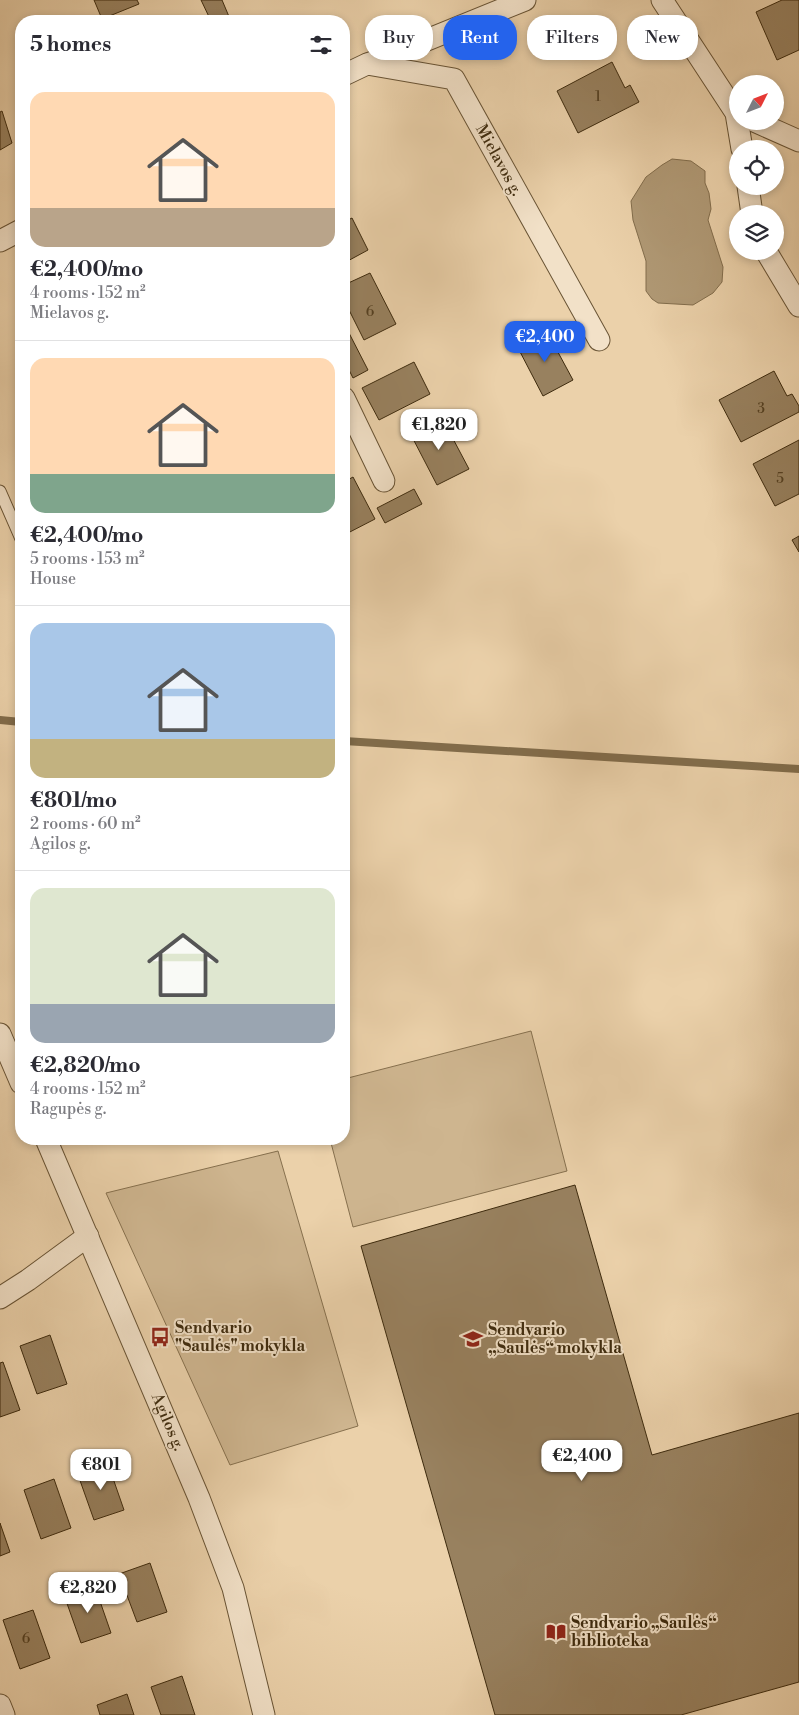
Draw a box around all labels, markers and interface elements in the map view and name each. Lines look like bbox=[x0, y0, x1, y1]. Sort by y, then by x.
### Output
chip: Buy bbox=[365, 15, 433, 60]
chip: Rent bbox=[443, 15, 517, 60]
chip: Filters bbox=[527, 15, 617, 60]
chip: New bbox=[627, 15, 698, 60]
icon: filters bbox=[307, 31, 335, 59]
text: 5 homes bbox=[30, 32, 111, 58]
north arrow bbox=[729, 75, 784, 130]
map controls bbox=[729, 75, 784, 260]
house number: 1 bbox=[595, 88, 601, 106]
street label: Mielavos g. bbox=[471, 121, 527, 199]
icon: home bbox=[138, 125, 228, 215]
button: locate bbox=[729, 140, 784, 195]
button: layers bbox=[729, 205, 784, 260]
text: €2,400/mo bbox=[30, 257, 143, 283]
text: 4 rooms · 152 m² bbox=[30, 283, 146, 303]
text: Mielavos g. bbox=[30, 303, 109, 323]
house number: 6 bbox=[366, 303, 375, 321]
pin: €2,400 bbox=[504, 320, 586, 363]
text: €2,400 bbox=[515, 327, 575, 347]
icon: home bbox=[138, 390, 228, 480]
house number: 3 bbox=[757, 400, 765, 418]
pin: €1,820 bbox=[398, 408, 480, 451]
text: €1,820 bbox=[411, 415, 467, 435]
house number: 5 bbox=[776, 470, 784, 488]
text: €2,400/mo bbox=[30, 523, 143, 549]
text: 5 rooms · 153 m² bbox=[30, 549, 145, 569]
text: House bbox=[30, 569, 76, 589]
icon: home bbox=[138, 655, 228, 745]
text: €801/mo bbox=[30, 788, 117, 814]
text: 2 rooms · 60 m² bbox=[30, 814, 141, 834]
text: Agilos g. bbox=[30, 834, 91, 854]
icon: home bbox=[138, 920, 228, 1010]
text: €2,820/mo bbox=[30, 1053, 141, 1079]
text: 4 rooms · 152 m² bbox=[30, 1079, 146, 1099]
text: Ragupės g. bbox=[30, 1099, 106, 1119]
place label: Sendvario "Saulės" mokykla bbox=[175, 1318, 306, 1356]
place label: Sendvario „Saulės“ mokykla bbox=[488, 1320, 622, 1358]
bus stop icon: Sendvario "Saulės" mokykla bbox=[149, 1326, 171, 1348]
school or university icon: Sendvario „Saulės“ mokykla bbox=[462, 1328, 484, 1350]
street label: Agilos g. bbox=[147, 1389, 189, 1454]
pin: €2,400 bbox=[541, 1440, 623, 1482]
text: €2,400 bbox=[552, 1446, 612, 1466]
pin: €801 bbox=[71, 1448, 131, 1491]
text: €801 bbox=[81, 1455, 121, 1475]
pin: €2,820 bbox=[47, 1572, 129, 1614]
text: €2,820 bbox=[59, 1578, 117, 1598]
place label: Sendvario „Saulės“ biblioteka bbox=[571, 1613, 717, 1651]
library icon: Sendvario „Saulės“ biblioteka bbox=[545, 1621, 567, 1643]
house number: 6 bbox=[22, 1630, 31, 1648]

